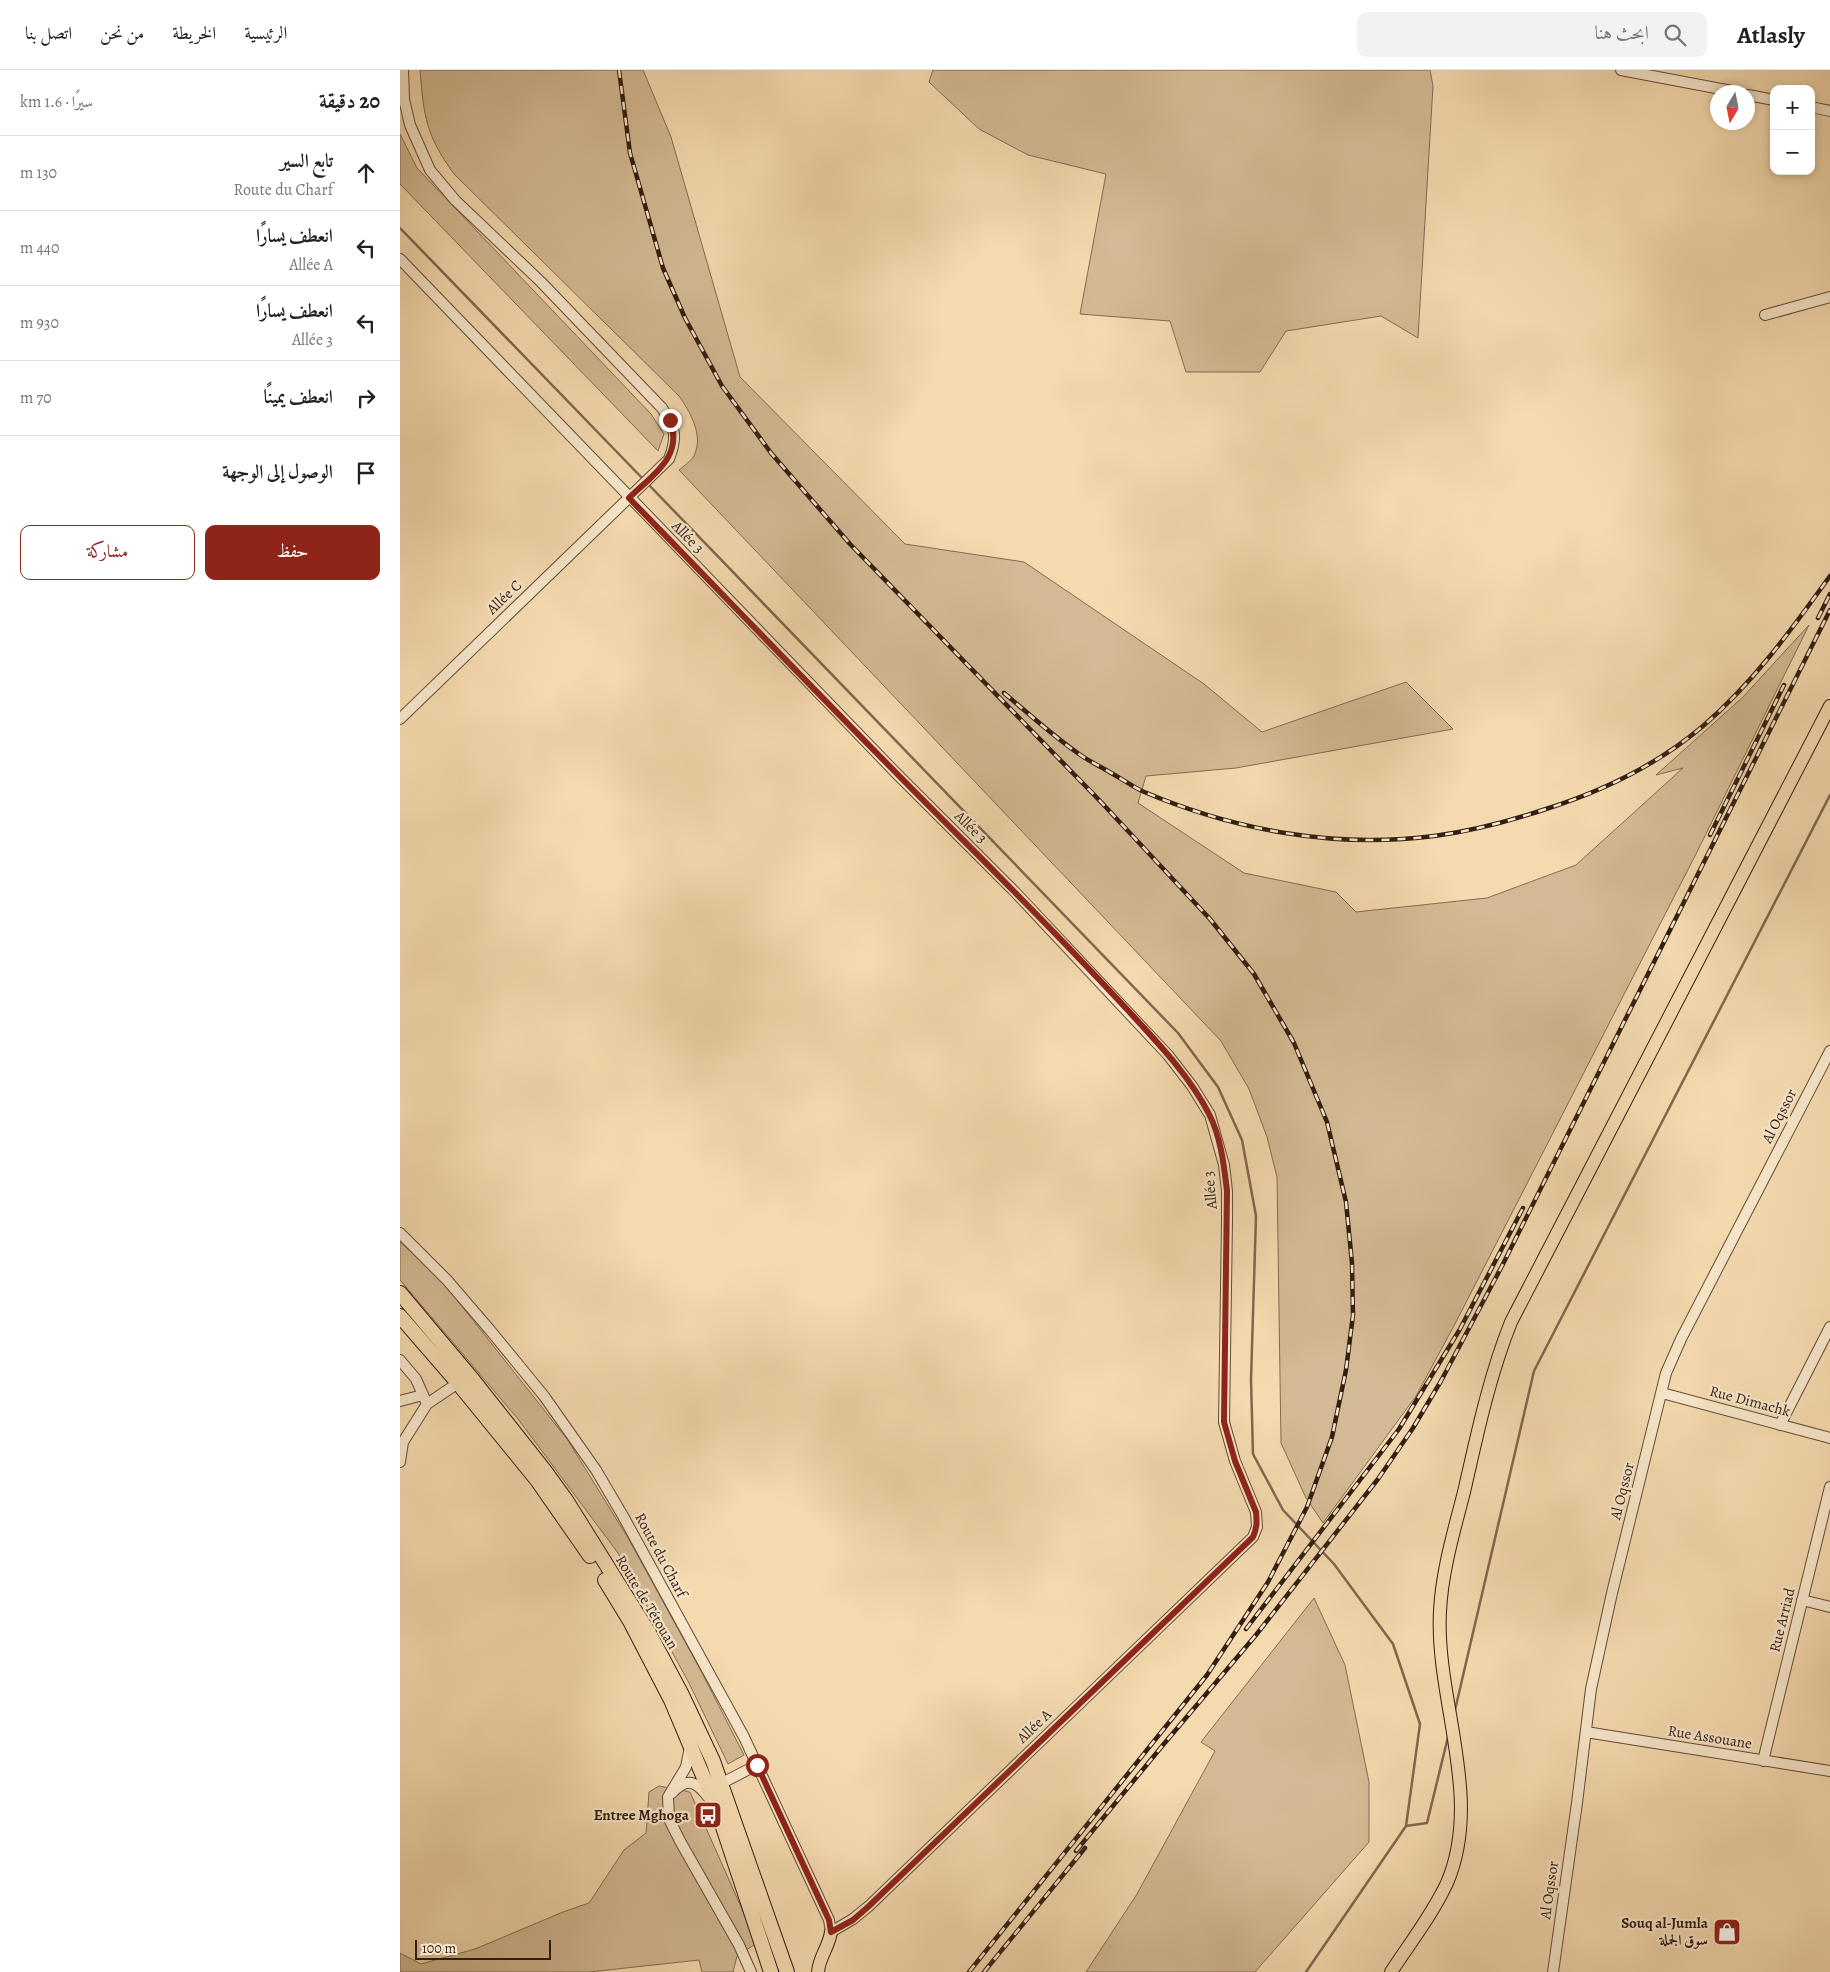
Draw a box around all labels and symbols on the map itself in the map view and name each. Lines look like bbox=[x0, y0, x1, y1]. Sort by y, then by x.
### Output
north arrow bbox=[1710, 85, 1755, 130]
route end bbox=[659, 409, 682, 432]
street label: Allée 3 bbox=[667, 516, 709, 558]
street label: Allée C bbox=[481, 575, 526, 619]
street label: Allée 3 bbox=[950, 806, 992, 848]
street label: Al Oqssor bbox=[1756, 1085, 1801, 1147]
street label: Allée 3 bbox=[1198, 1170, 1222, 1211]
street label: Rue Dimachk bbox=[1708, 1381, 1793, 1421]
street label: Al Oqssor bbox=[1605, 1460, 1639, 1523]
street label: Route du Charf bbox=[630, 1509, 693, 1603]
street label: Route de Tétouan bbox=[611, 1551, 683, 1653]
street label: Rue Arriad bbox=[1764, 1585, 1800, 1654]
street label: Allée A bbox=[1012, 1704, 1056, 1748]
street label: Rue Assouane bbox=[1667, 1720, 1754, 1754]
route start bbox=[746, 1754, 769, 1777]
bus stop icon: Entree Mghoga bbox=[693, 1800, 723, 1830]
place label: Entree Mghoga bbox=[594, 1805, 690, 1825]
street label: Al Oqssor bbox=[1535, 1859, 1563, 1921]
place label: Souq al-Jumla سوق الجملة bbox=[1621, 1913, 1709, 1950]
shop icon: Souq al-Jumla سوق الجملة bbox=[1712, 1917, 1742, 1947]
scale bar bbox=[415, 1937, 551, 1960]

